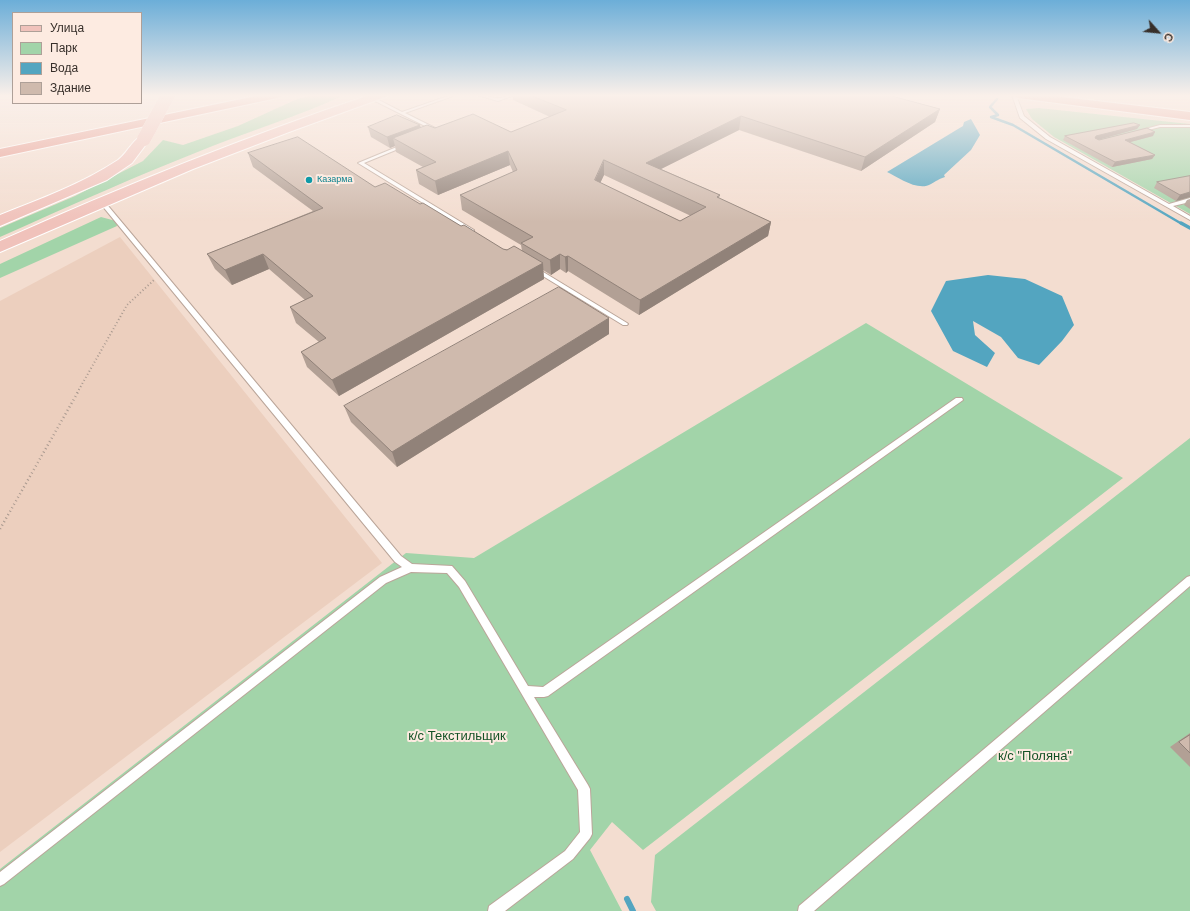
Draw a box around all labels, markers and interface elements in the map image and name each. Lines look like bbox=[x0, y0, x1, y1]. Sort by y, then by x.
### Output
legend bbox=[12, 12, 142, 104]
north arrow bbox=[1138, 12, 1178, 52]
text: Улица bbox=[50, 21, 84, 35]
text: С bbox=[1162, 31, 1176, 44]
text: Парк bbox=[50, 41, 77, 55]
text: Вода bbox=[50, 61, 78, 75]
text: Здание bbox=[50, 81, 91, 95]
marker: Казарма bbox=[304, 175, 314, 185]
place label: Казарма bbox=[317, 175, 352, 185]
park label: к/с Текстильщик bbox=[408, 728, 506, 744]
park label: к/с "Поляна" bbox=[998, 748, 1072, 764]

